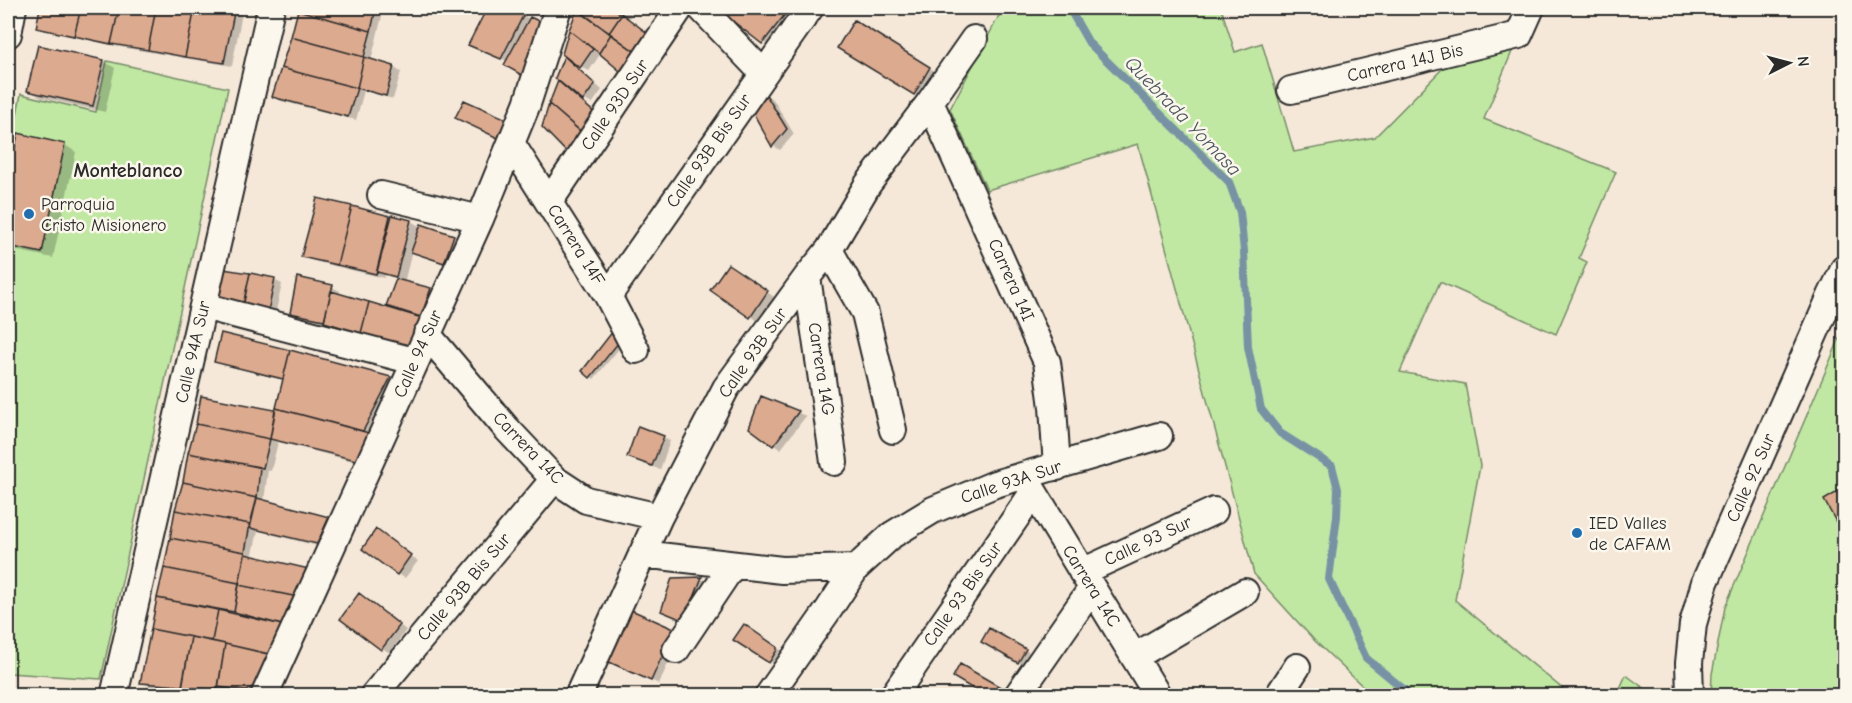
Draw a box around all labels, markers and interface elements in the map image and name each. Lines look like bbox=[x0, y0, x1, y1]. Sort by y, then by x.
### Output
north arrow bbox=[1759, 33, 1819, 93]
street label: Carrera 14J Bis bbox=[1345, 39, 1465, 87]
water label: Quebrada Yomasa bbox=[1120, 51, 1246, 181]
street label: Calle 93D Sur bbox=[577, 55, 654, 155]
text: N bbox=[1793, 55, 1812, 68]
street label: Calle 93B Bis Sur bbox=[662, 89, 757, 212]
district label: Monteblanco bbox=[73, 159, 183, 182]
place label: Parroquia Cristo Misionero bbox=[41, 194, 167, 236]
street label: Carrera 14F bbox=[543, 201, 609, 290]
marker: Parroquia Cristo Misionero bbox=[22, 207, 36, 221]
street label: Carrera 14I bbox=[983, 235, 1039, 325]
street label: Calle 94A Sur bbox=[171, 298, 215, 405]
street label: Calle 93B Sur bbox=[714, 303, 792, 402]
street label: Calle 94 Sur bbox=[389, 306, 447, 401]
street label: Carrera 14G bbox=[803, 321, 839, 417]
street label: Carrera 14C bbox=[488, 408, 568, 488]
street label: Calle 92 Sur bbox=[1722, 430, 1780, 525]
street label: Calle 93A Sur bbox=[958, 456, 1065, 508]
street label: Calle 93 Sur bbox=[1101, 511, 1196, 570]
place label: IED Valles de CAFAM bbox=[1589, 513, 1671, 555]
marker: IED Valles de CAFAM bbox=[1570, 526, 1584, 540]
street label: Calle 93B Bis Sur bbox=[413, 528, 516, 645]
street label: Calle 93 Bis Sur bbox=[919, 537, 1007, 650]
street label: Carrera 14C bbox=[1058, 541, 1124, 631]

